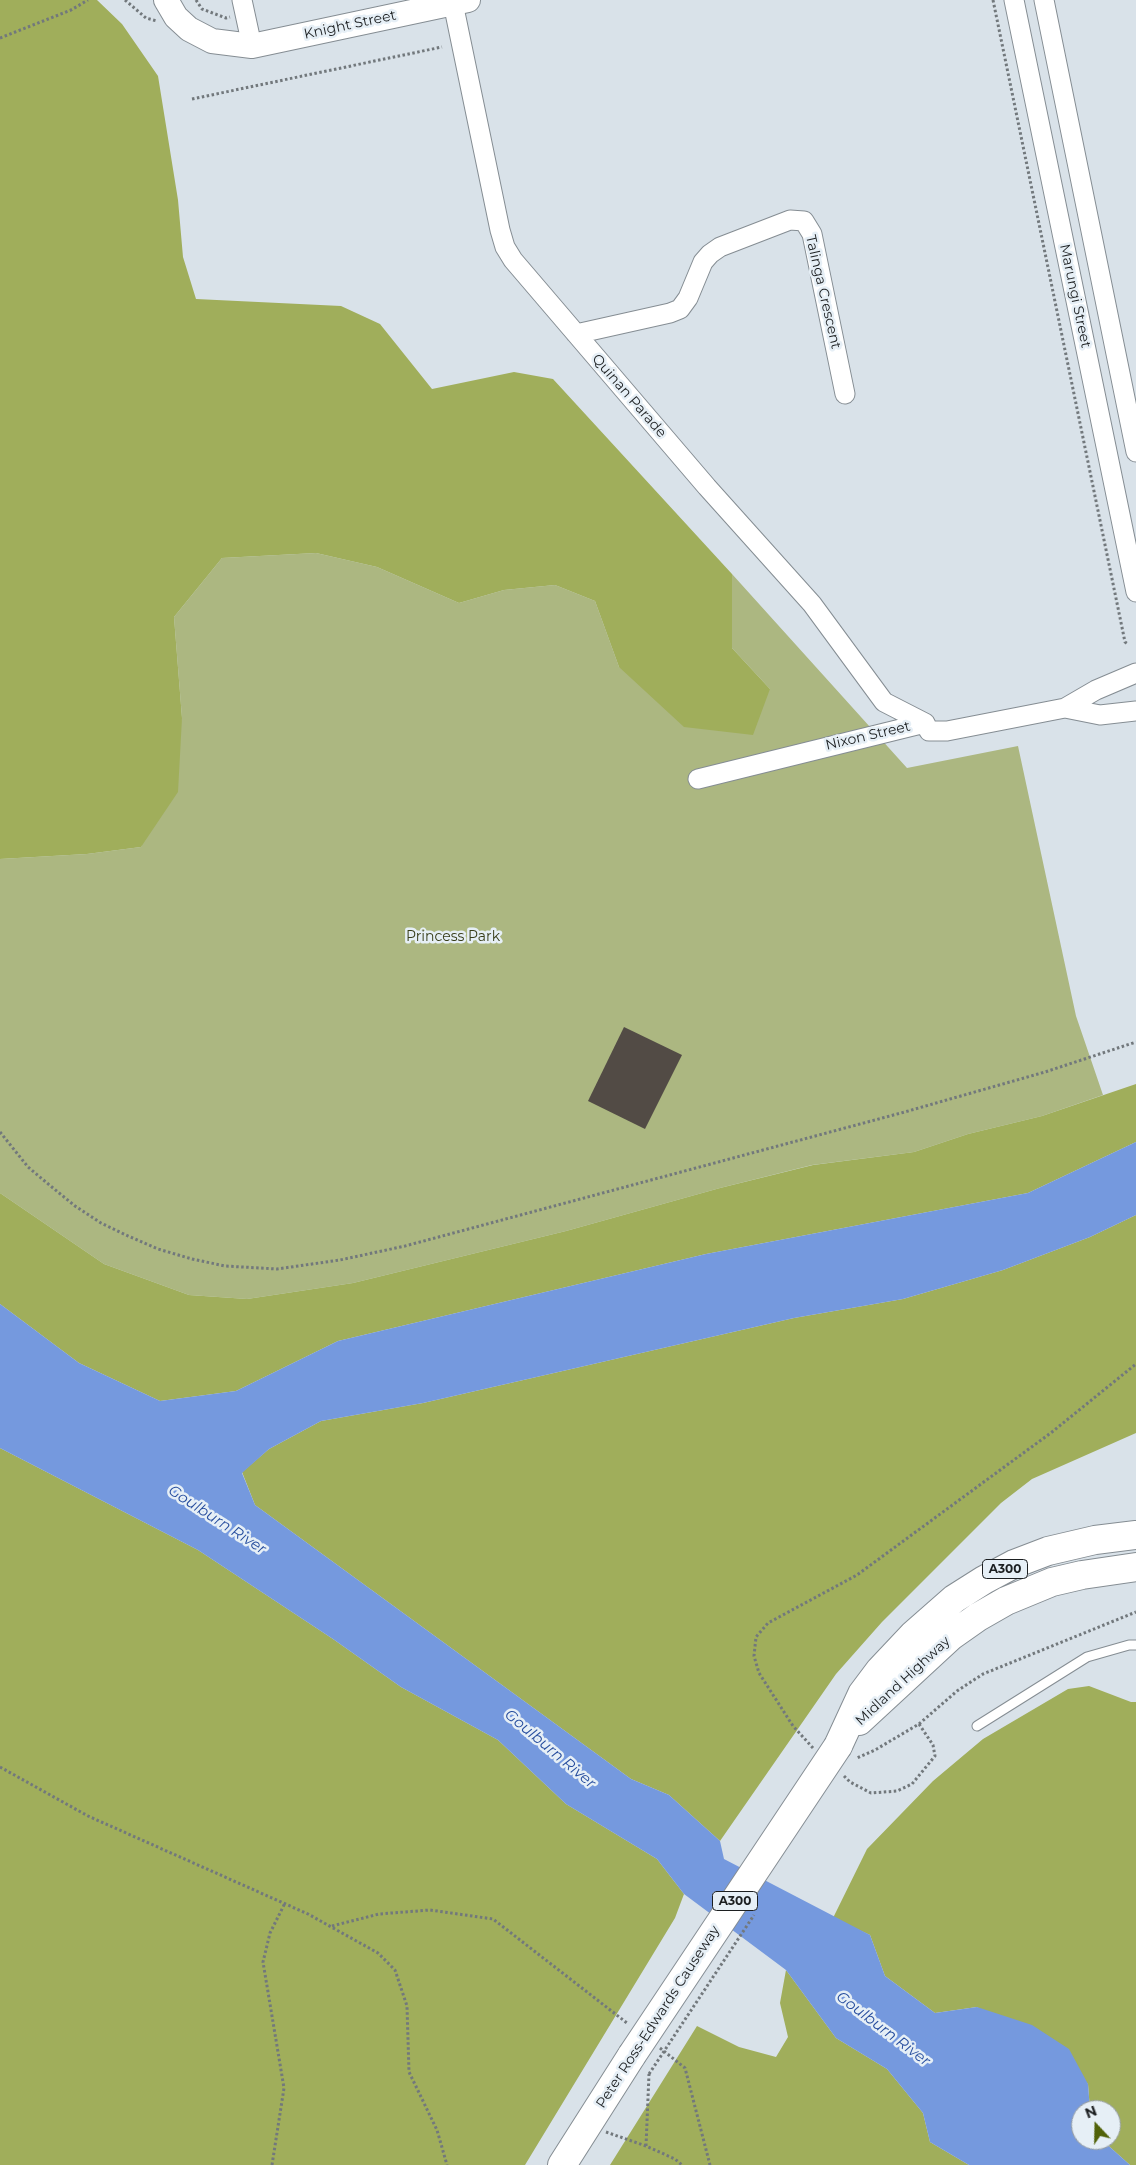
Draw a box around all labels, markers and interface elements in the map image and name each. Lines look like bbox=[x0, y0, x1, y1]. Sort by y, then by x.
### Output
street label: Knight Street bbox=[302, 7, 398, 43]
street label: Talinga Crescent bbox=[802, 233, 844, 351]
street label: Marungi Street bbox=[1056, 243, 1094, 349]
street label: Quinan Parade bbox=[588, 351, 670, 441]
street label: Nixon Street bbox=[824, 718, 912, 754]
park label: Princess Park bbox=[406, 929, 500, 945]
water label: Goulburn River bbox=[165, 1482, 269, 1558]
road number: A300 bbox=[982, 1560, 1028, 1578]
street label: Midland Highway bbox=[852, 1633, 954, 1729]
water label: Goulburn River bbox=[501, 1706, 599, 1792]
road number: A300 bbox=[712, 1892, 758, 1910]
street label: Peter Ross-Edwards Causeway bbox=[593, 1923, 723, 2111]
water label: Goulburn River bbox=[832, 1988, 934, 2070]
north arrow bbox=[1071, 2100, 1121, 2150]
text: N bbox=[1082, 2102, 1099, 2122]

